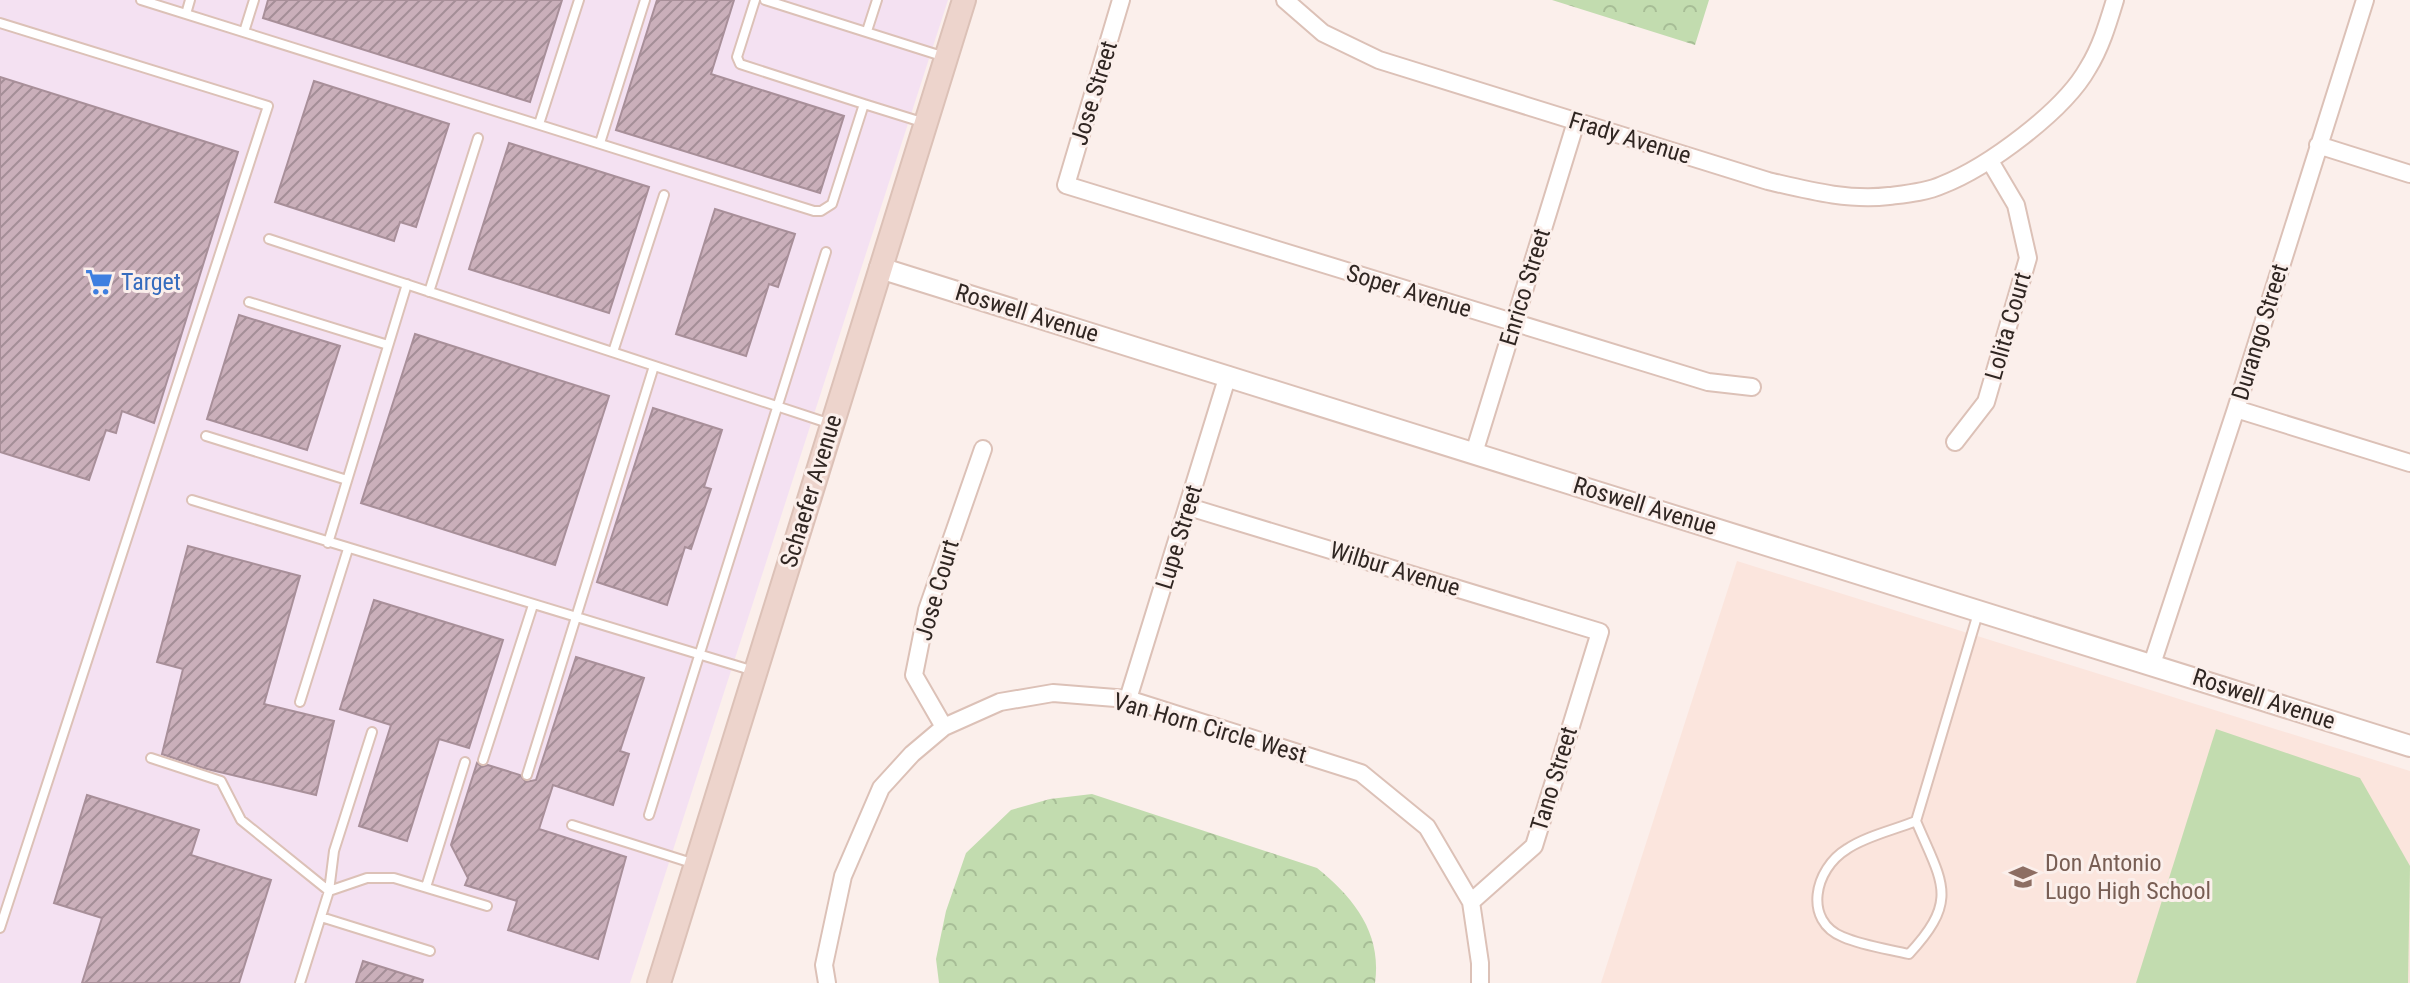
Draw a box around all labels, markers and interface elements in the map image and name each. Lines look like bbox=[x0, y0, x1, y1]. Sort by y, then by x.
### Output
street label: Jose Street bbox=[1065, 37, 1123, 149]
street label: Frady Avenue bbox=[1566, 106, 1694, 170]
street label: Enrico Street bbox=[1494, 225, 1556, 349]
street label: Soper Avenue bbox=[1343, 259, 1475, 323]
street label: Durango Street bbox=[2226, 261, 2294, 403]
supermarket icon: Target bbox=[84, 267, 114, 297]
place label: Target bbox=[121, 268, 181, 296]
street label: Lolita Court bbox=[1979, 269, 2037, 383]
street label: Roswell Avenue bbox=[952, 278, 1102, 348]
street label: Schaefer Avenue bbox=[774, 411, 848, 571]
street label: Roswell Avenue bbox=[1570, 471, 1720, 541]
street label: Lupe Street bbox=[1150, 482, 1208, 592]
street label: Jose Court bbox=[909, 536, 965, 644]
street label: Wilbur Avenue bbox=[1327, 536, 1463, 602]
street label: Roswell Avenue bbox=[2189, 663, 2339, 735]
street label: Van Horn Circle West bbox=[1110, 687, 1310, 769]
street label: Tano Street bbox=[1525, 723, 1583, 835]
place label: Don Antonio Lugo High School bbox=[2045, 849, 2211, 905]
school or university icon: Don Antonio Lugo High School bbox=[2008, 862, 2038, 892]

